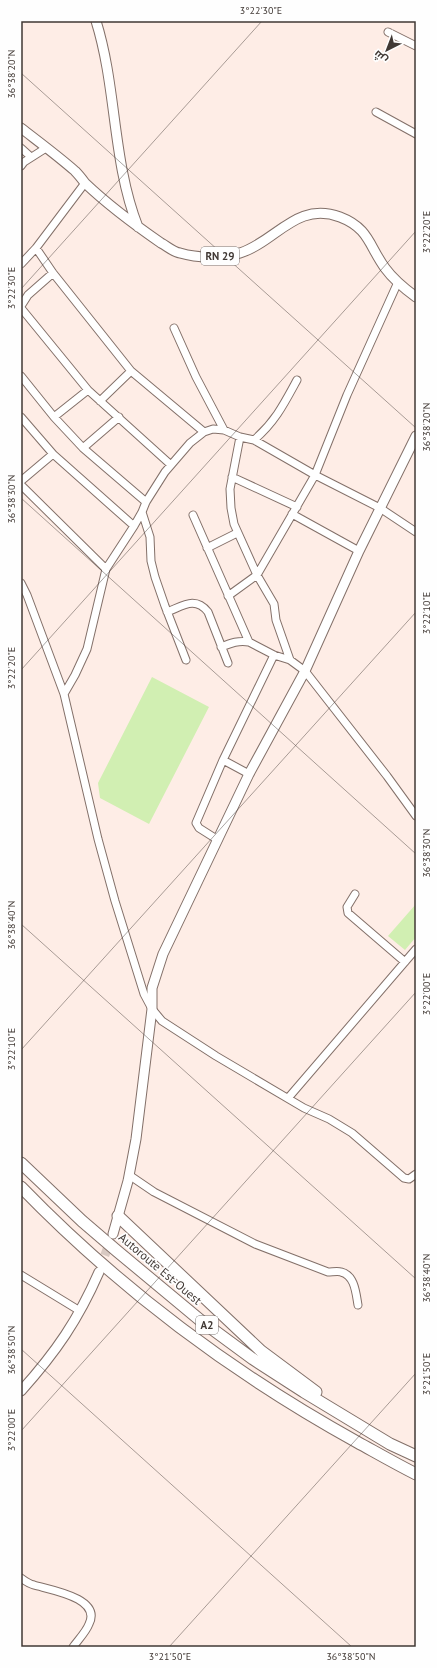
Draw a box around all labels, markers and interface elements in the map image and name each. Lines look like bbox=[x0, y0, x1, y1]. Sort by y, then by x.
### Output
text: 3°22'30"E bbox=[240, 4, 282, 17]
north arrow bbox=[367, 30, 407, 70]
text: ش bbox=[370, 48, 390, 67]
text: 36°38'20"N bbox=[5, 49, 18, 99]
text: 3°22'20"E bbox=[420, 211, 433, 253]
road number: RN 29 bbox=[201, 247, 239, 265]
text: 3°22'30"E bbox=[5, 267, 18, 309]
text: 36°38'20"N bbox=[420, 402, 433, 452]
text: 36°38'30"N bbox=[5, 474, 18, 524]
text: 3°22'10"E bbox=[420, 592, 433, 634]
text: 3°22'20"E bbox=[5, 647, 18, 689]
text: 36°38'30"N bbox=[420, 828, 433, 878]
text: 36°38'40"N bbox=[5, 900, 18, 950]
text: 3°22'00"E bbox=[420, 973, 433, 1015]
text: 3°22'10"E bbox=[5, 1028, 18, 1070]
street label: Autoroute Est-Ouest bbox=[116, 1230, 205, 1308]
text: 36°38'40"N bbox=[420, 1253, 433, 1303]
road number: A2 bbox=[196, 1316, 218, 1334]
text: 36°38'50"N bbox=[5, 1325, 18, 1375]
text: 3°21'50"E bbox=[420, 1353, 433, 1395]
text: 3°22'00"E bbox=[5, 1409, 18, 1451]
text: 3°21'50"E bbox=[149, 1650, 191, 1663]
text: 36°38'50"N bbox=[326, 1650, 376, 1663]

